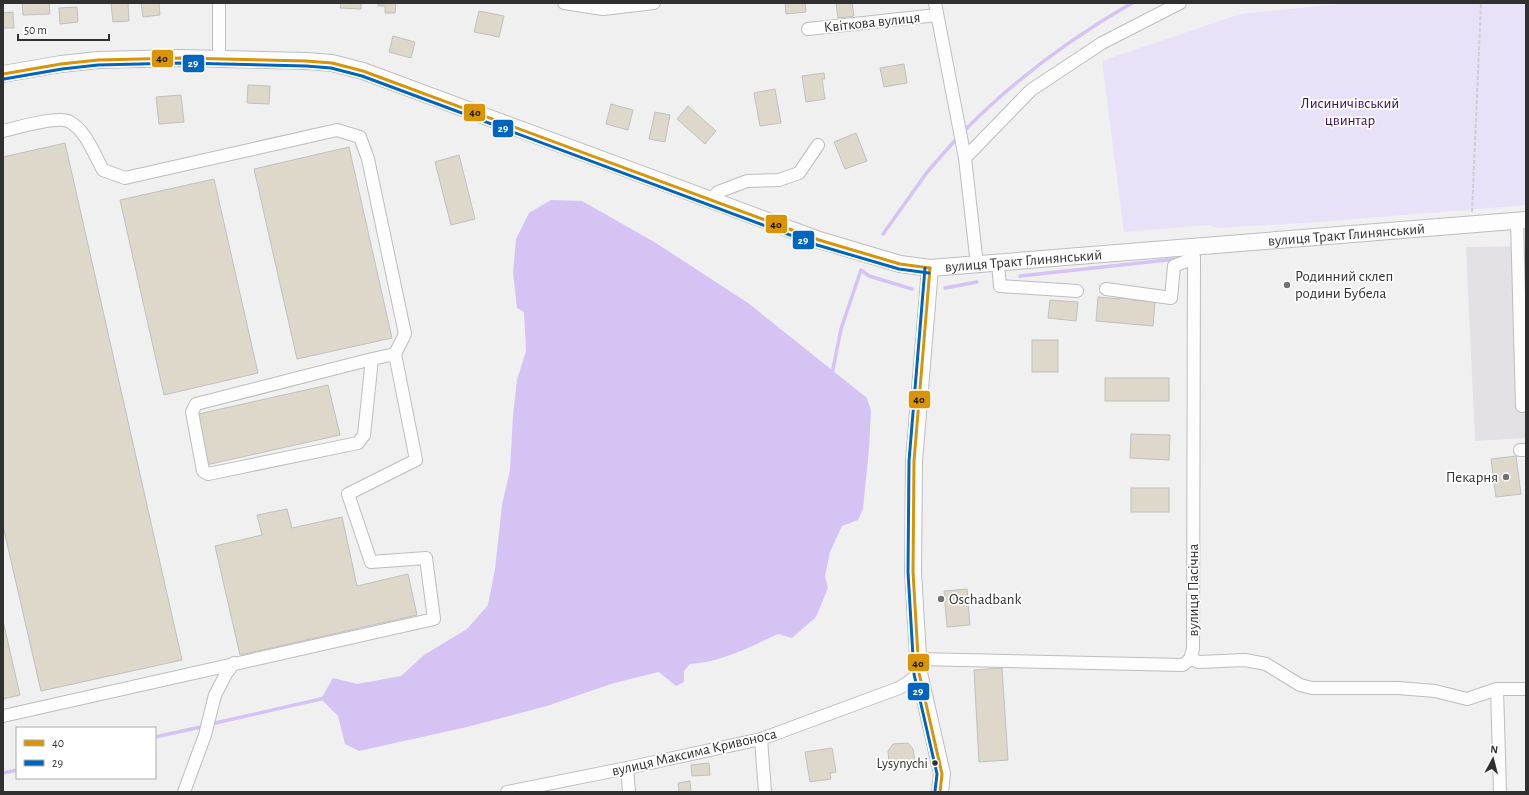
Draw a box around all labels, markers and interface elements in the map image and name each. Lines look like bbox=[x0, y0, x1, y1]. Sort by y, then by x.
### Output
street label: Квіткова вулиця bbox=[823, 10, 921, 35]
scale bar bbox=[18, 16, 109, 42]
text: 50 m bbox=[24, 24, 47, 36]
line badge: 40 bbox=[151, 49, 174, 68]
text: 40 bbox=[156, 53, 168, 64]
line badge: 29 bbox=[182, 54, 205, 73]
text: 29 bbox=[188, 58, 198, 69]
park label: Лисиничівський цвинтар bbox=[1301, 96, 1399, 128]
line badge: 40 bbox=[463, 103, 486, 122]
text: 40 bbox=[469, 107, 481, 118]
line badge: 29 bbox=[492, 119, 514, 138]
text: 29 bbox=[498, 123, 508, 134]
line badge: 40 bbox=[765, 214, 788, 234]
text: 40 bbox=[770, 219, 782, 230]
street label: вулиця Тракт Глинянський bbox=[1267, 221, 1426, 249]
line badge: 29 bbox=[792, 230, 815, 250]
text: 29 bbox=[798, 235, 808, 246]
street label: вулиця Тракт Глинянський bbox=[944, 247, 1103, 275]
place label: Родинний склеп родини Бубела bbox=[1295, 269, 1393, 301]
marker: Родинний склеп родини Бубела bbox=[1282, 280, 1292, 290]
line badge: 40 bbox=[908, 390, 931, 409]
text: 40 bbox=[913, 394, 925, 405]
place label: Пекарня bbox=[1446, 470, 1498, 485]
marker: Пекарня bbox=[1501, 472, 1511, 482]
street label: вулиця Пасічна bbox=[1186, 543, 1201, 636]
place label: Oschadbank bbox=[949, 592, 1022, 607]
marker: Oschadbank bbox=[936, 594, 946, 604]
line badge: 40 bbox=[907, 653, 930, 672]
text: 40 bbox=[912, 658, 924, 669]
line badge: 29 bbox=[907, 682, 930, 701]
text: 29 bbox=[913, 686, 923, 697]
street label: вулиця Максима Кривоноса bbox=[610, 726, 778, 779]
legend bbox=[16, 727, 156, 779]
text: 40 bbox=[52, 737, 64, 749]
north arrow bbox=[1473, 739, 1513, 779]
text: N bbox=[1490, 744, 1499, 755]
text: 29 bbox=[52, 757, 63, 769]
place label: Lysynychi bbox=[877, 757, 928, 771]
marker: Lysynychi bbox=[930, 758, 940, 768]

